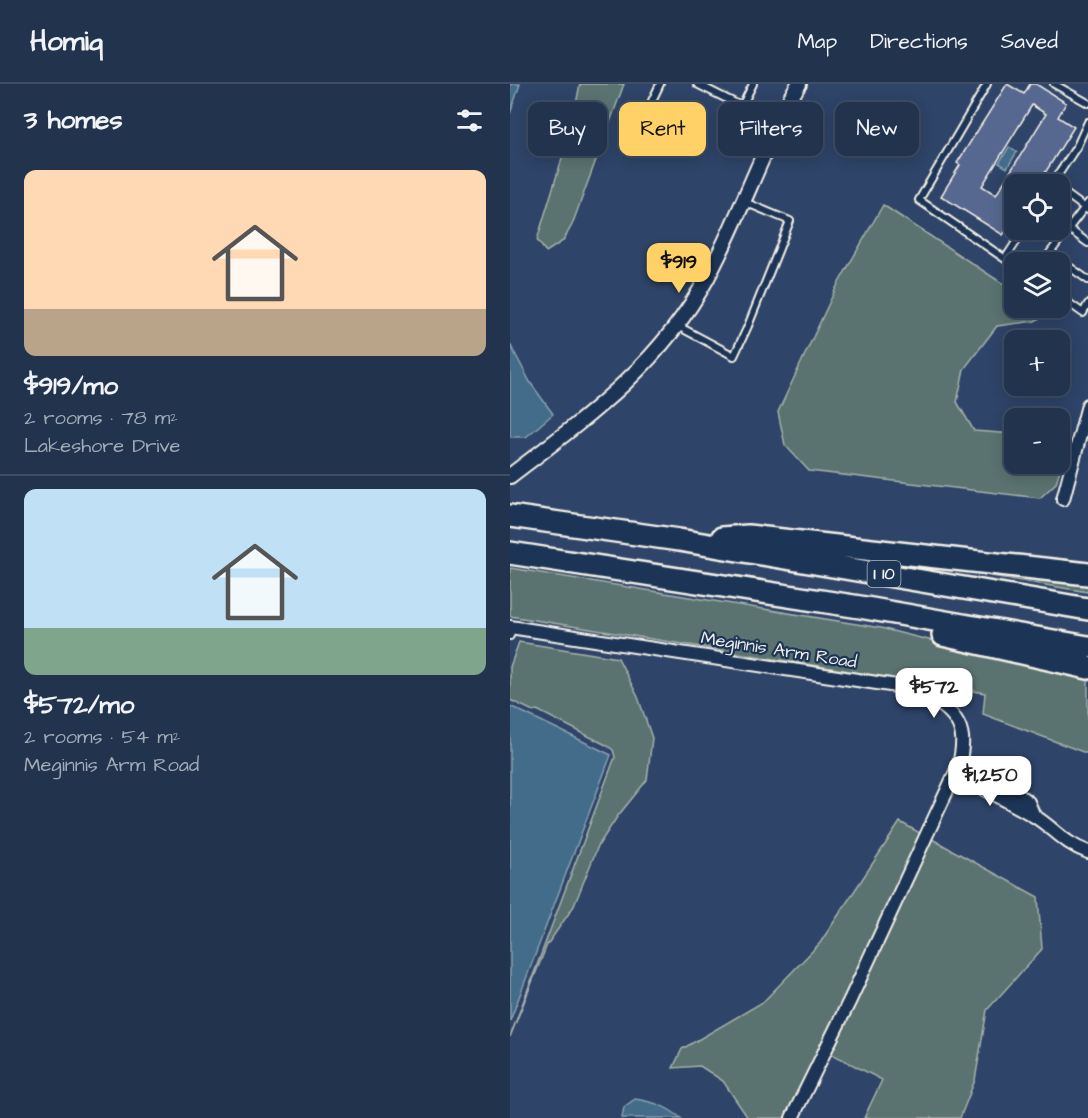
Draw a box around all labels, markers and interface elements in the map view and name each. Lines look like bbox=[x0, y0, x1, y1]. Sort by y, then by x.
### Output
text: Homiq bbox=[30, 22, 103, 61]
text: Map bbox=[797, 27, 837, 56]
text: Directions bbox=[870, 27, 968, 56]
text: Saved bbox=[1001, 27, 1058, 56]
text: 3 homes bbox=[24, 102, 123, 138]
chip: Buy bbox=[528, 102, 607, 156]
chip: Rent bbox=[619, 102, 706, 156]
chip: Filters bbox=[718, 102, 823, 156]
chip: New bbox=[835, 102, 919, 156]
icon: filters bbox=[453, 104, 486, 137]
map controls bbox=[1004, 174, 1070, 474]
button: locate bbox=[1004, 174, 1070, 240]
icon: home bbox=[201, 209, 309, 317]
pin: $919 bbox=[643, 243, 715, 294]
text: $919 bbox=[661, 248, 697, 276]
button: layers bbox=[1004, 252, 1070, 318]
button: + bbox=[1004, 330, 1070, 396]
text: $919/mo bbox=[24, 368, 118, 404]
text: 2 rooms · 78 m² bbox=[24, 404, 178, 432]
button: − bbox=[1004, 408, 1070, 474]
text: Lakeshore Drive bbox=[24, 432, 180, 460]
icon: home bbox=[201, 528, 309, 636]
road number: I 10 bbox=[868, 561, 901, 587]
street label: Meginnis Arm Road bbox=[699, 625, 859, 676]
pin: $572 bbox=[898, 668, 970, 719]
text: $572 bbox=[909, 673, 959, 701]
text: $572/mo bbox=[24, 687, 134, 723]
text: 2 rooms · 54 m² bbox=[24, 723, 180, 751]
text: Meginnis Arm Road bbox=[24, 751, 199, 779]
pin: $1,250 bbox=[941, 756, 1039, 807]
text: $1,250 bbox=[962, 761, 1018, 789]

